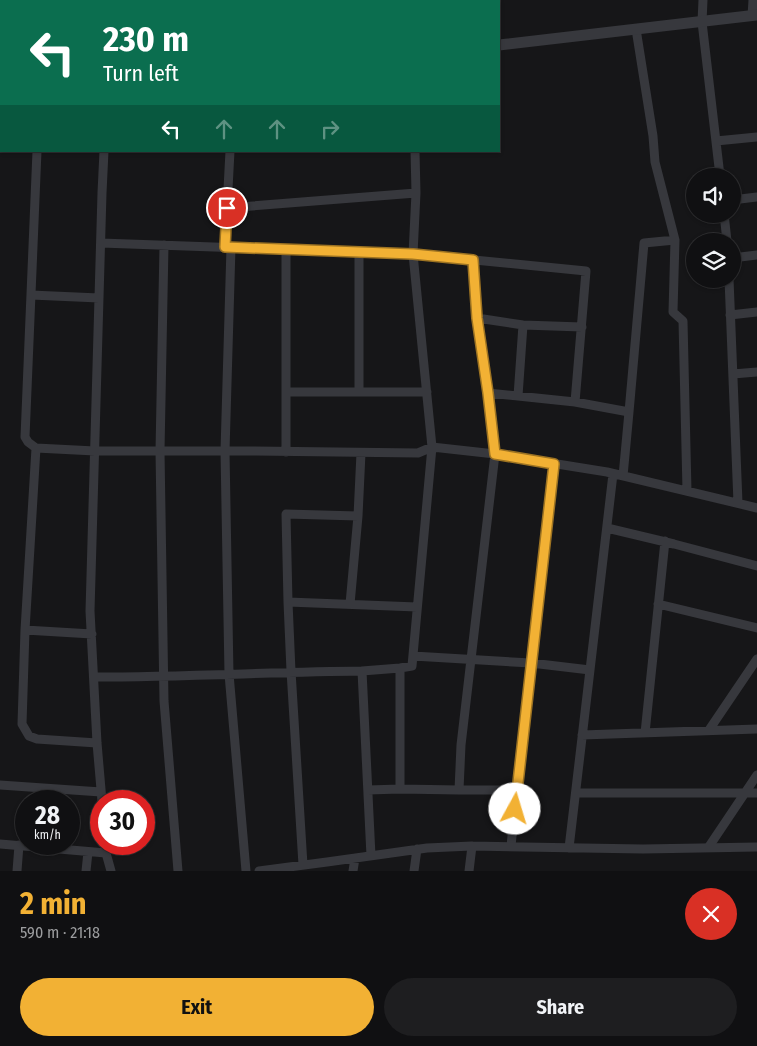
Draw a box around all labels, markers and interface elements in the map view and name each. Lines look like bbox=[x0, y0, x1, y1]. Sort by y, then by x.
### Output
text: 230 m bbox=[103, 18, 189, 60]
icon: left bbox=[20, 20, 85, 85]
text: Turn left bbox=[103, 60, 179, 87]
icon: left bbox=[157, 115, 185, 143]
icon: ahead bbox=[210, 115, 238, 143]
icon: ahead bbox=[263, 115, 291, 143]
icon: right bbox=[316, 115, 344, 143]
map controls bbox=[686, 168, 741, 288]
button: sound bbox=[686, 168, 741, 223]
pin bbox=[206, 187, 248, 229]
icon: arrive bbox=[213, 194, 241, 222]
button: layers bbox=[686, 233, 741, 288]
position arrow bbox=[488, 782, 540, 834]
speed limit sign: 30 bbox=[90, 790, 155, 855]
text: 28 bbox=[35, 801, 60, 831]
text: km/h bbox=[34, 828, 61, 842]
text: 2 min bbox=[20, 886, 87, 922]
button: close bbox=[685, 888, 737, 940]
text: 590 m · 21:18 bbox=[20, 923, 100, 942]
button: Exit bbox=[20, 978, 374, 1036]
button: Share bbox=[384, 978, 737, 1036]

